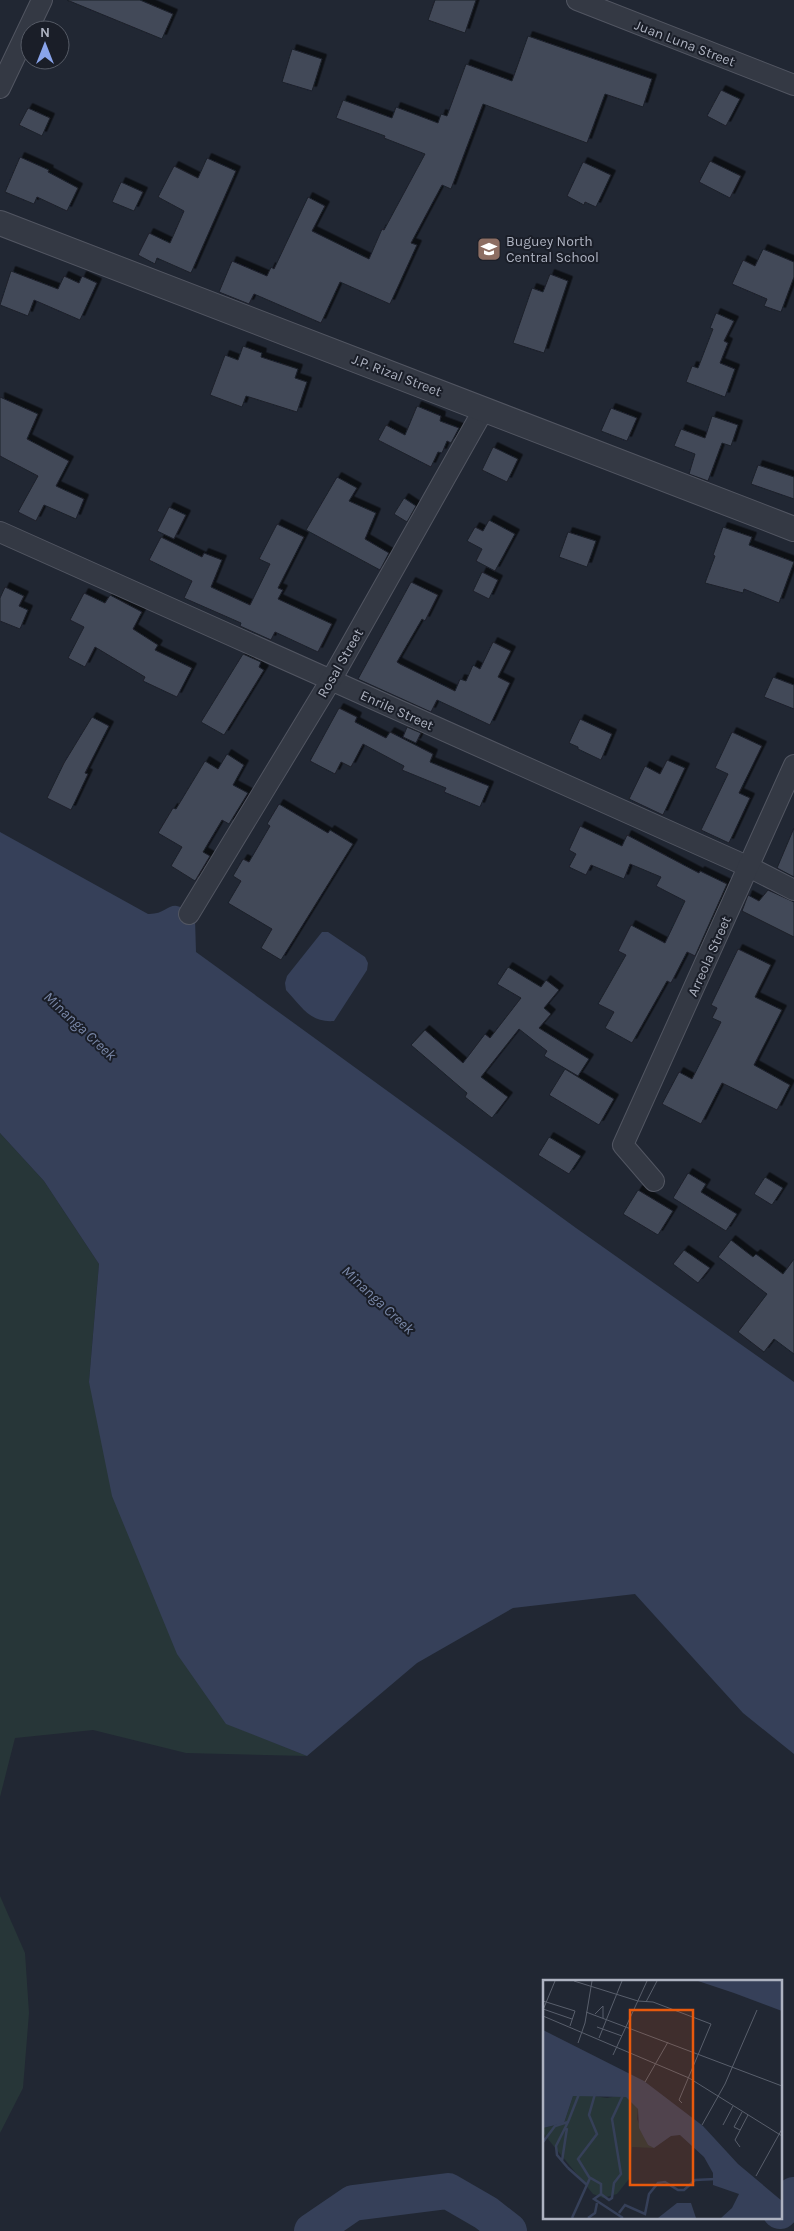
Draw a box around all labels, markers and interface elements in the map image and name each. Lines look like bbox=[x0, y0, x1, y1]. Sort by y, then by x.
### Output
street label: Juan Luna Street bbox=[632, 16, 738, 70]
north arrow bbox=[20, 20, 70, 70]
text: N bbox=[40, 24, 50, 41]
place label: Buguey North Central School bbox=[506, 233, 599, 266]
school or university icon: Buguey North Central School bbox=[476, 236, 502, 262]
street label: J.P. Rizal Street bbox=[350, 351, 444, 400]
street label: Rosal Street bbox=[314, 626, 367, 701]
street label: Enrile Street bbox=[358, 687, 436, 734]
street label: Arreola Street bbox=[684, 913, 735, 999]
water label: Minanga Creek bbox=[40, 988, 120, 1064]
water label: Minanga Creek bbox=[338, 1262, 418, 1338]
inset map bbox=[543, 1980, 782, 2218]

